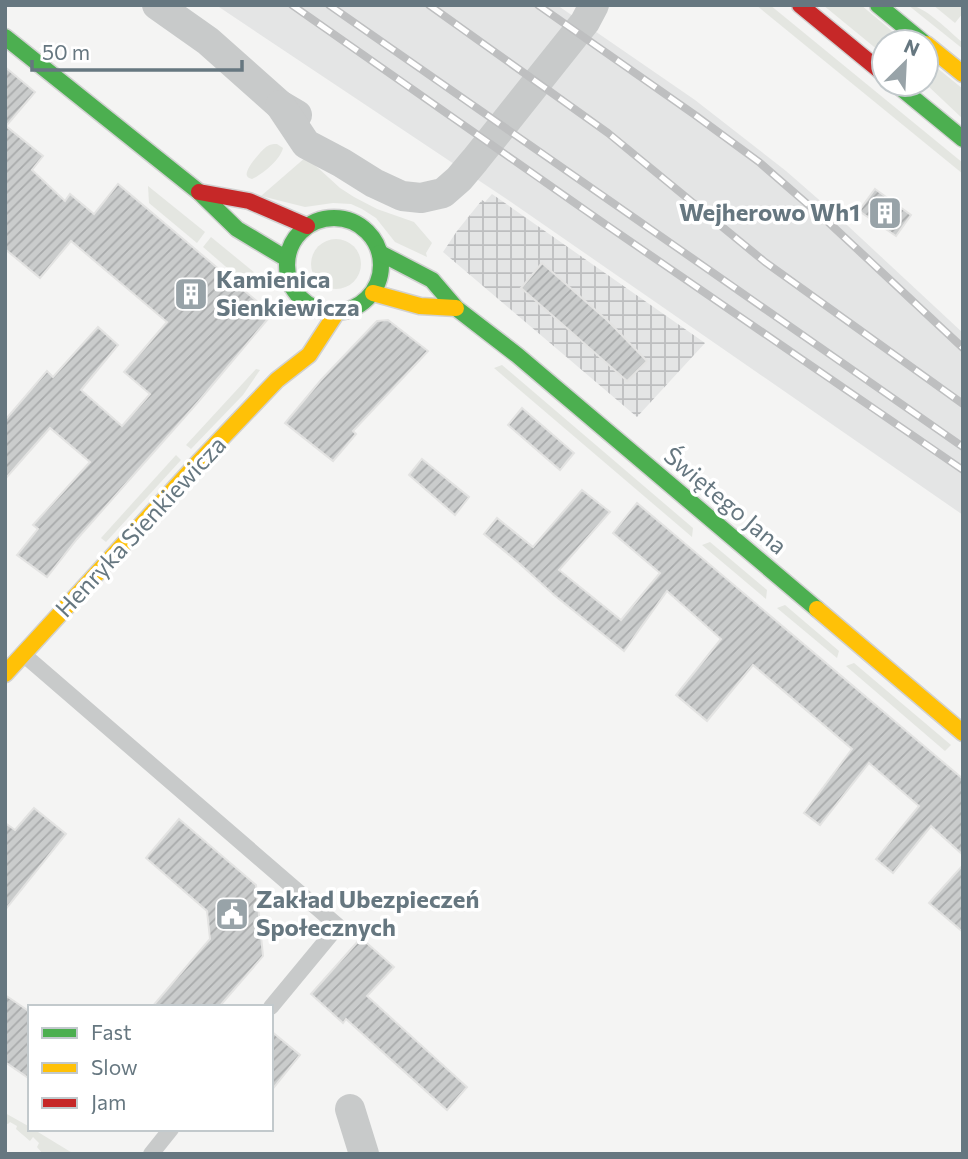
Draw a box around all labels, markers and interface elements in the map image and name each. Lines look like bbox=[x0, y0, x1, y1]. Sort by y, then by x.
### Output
scale bar bbox=[32, 28, 242, 72]
north arrow bbox=[870, 28, 940, 98]
text: N bbox=[901, 34, 923, 60]
text: 50 m bbox=[42, 39, 90, 64]
building icon: Wejherowo Wh1 bbox=[866, 194, 904, 232]
place label: Wejherowo Wh1 bbox=[679, 197, 860, 226]
place label: Kamienica Sienkiewicza bbox=[216, 264, 360, 321]
building icon: Kamienica Sienkiewicza bbox=[172, 275, 210, 313]
street label: Henryka Sienkiewicza bbox=[49, 430, 231, 622]
street label: Świętego Jana bbox=[659, 440, 793, 560]
place label: Zakład Ubezpieczeń Społecznych bbox=[256, 884, 479, 941]
public building icon: Zakład Ubezpieczeń Społecznych bbox=[213, 895, 251, 933]
legend bbox=[28, 1005, 273, 1131]
text: Fast bbox=[91, 1019, 132, 1044]
text: Slow bbox=[91, 1054, 138, 1079]
text: Jam bbox=[91, 1089, 126, 1114]

